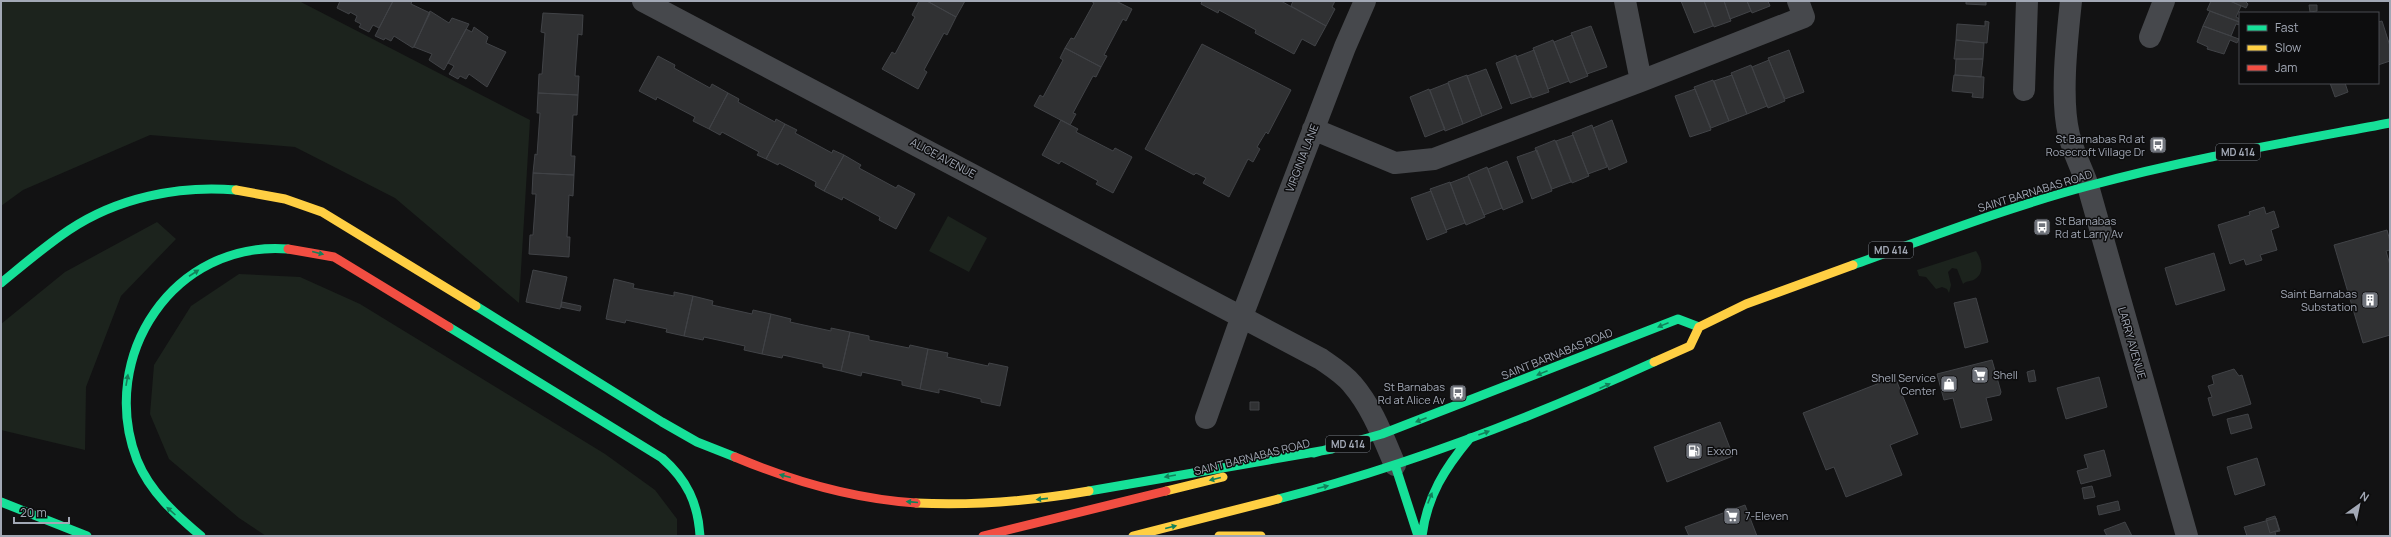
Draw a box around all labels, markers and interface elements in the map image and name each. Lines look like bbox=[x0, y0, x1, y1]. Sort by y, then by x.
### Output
legend bbox=[2239, 12, 2379, 84]
text: Fast bbox=[2275, 19, 2299, 36]
text: Slow bbox=[2275, 39, 2301, 56]
text: Jam bbox=[2275, 59, 2297, 76]
street label: VIRGINIA LANE bbox=[1282, 121, 1321, 194]
place label: St Barnabas Rd at Rosecroft Village Dr bbox=[2046, 131, 2145, 159]
street label: ALICE AVENUE bbox=[908, 134, 979, 181]
bus stop icon: St Barnabas Rd at Rosecroft Village Dr bbox=[2148, 135, 2168, 155]
road number: MD 414 bbox=[2216, 144, 2260, 160]
street label: SAINT BARNABAS ROAD bbox=[1976, 166, 2094, 215]
place label: St Barnabas Rd at Larry Av bbox=[2055, 213, 2123, 241]
bus stop icon: St Barnabas Rd at Larry Av bbox=[2032, 217, 2052, 237]
road number: MD 414 bbox=[1869, 242, 1913, 258]
one-way arrow bbox=[312, 250, 324, 256]
one-way arrow bbox=[189, 269, 199, 277]
place label: Saint Barnabas Substation bbox=[2281, 286, 2357, 314]
building icon: Saint Barnabas Substation bbox=[2360, 290, 2380, 310]
street label: LARRY AVENUE bbox=[2115, 305, 2150, 381]
one-way arrow bbox=[1656, 323, 1668, 329]
street label: SAINT BARNABAS ROAD bbox=[1499, 324, 1615, 383]
supermarket icon: Shell bbox=[1970, 365, 1990, 385]
place label: Shell bbox=[1993, 367, 2018, 382]
place label: Shell Service Center bbox=[1871, 370, 1937, 398]
one-way arrow bbox=[1536, 371, 1548, 377]
one-way arrow bbox=[124, 374, 130, 386]
shop icon: Shell Service Center bbox=[1939, 374, 1959, 394]
place label: St Barnabas Rd at Alice Av bbox=[1378, 379, 1445, 407]
bus stop icon: St Barnabas Rd at Alice Av bbox=[1448, 383, 1468, 403]
one-way arrow bbox=[1599, 383, 1611, 389]
one-way arrow bbox=[1414, 417, 1426, 423]
one-way arrow bbox=[1478, 430, 1490, 436]
street label: SAINT BARNABAS ROAD bbox=[1192, 435, 1311, 478]
road number: MD 414 bbox=[1326, 436, 1370, 452]
fuel station icon: Exxon bbox=[1684, 441, 1704, 461]
place label: Exxon bbox=[1707, 443, 1738, 458]
one-way arrow bbox=[779, 473, 791, 479]
one-way arrow bbox=[1163, 473, 1176, 479]
one-way arrow bbox=[1209, 476, 1221, 482]
one-way arrow bbox=[1317, 484, 1329, 490]
north arrow bbox=[2339, 485, 2379, 525]
text: N bbox=[2357, 488, 2372, 505]
one-way arrow bbox=[1426, 492, 1433, 504]
one-way arrow bbox=[1036, 496, 1048, 502]
scale bar bbox=[14, 499, 69, 525]
one-way arrow bbox=[906, 499, 918, 506]
text: 20 m bbox=[20, 504, 47, 521]
one-way arrow bbox=[166, 506, 176, 516]
supermarket icon: 7-Eleven bbox=[1722, 506, 1742, 526]
place label: 7-Eleven bbox=[1745, 508, 1788, 523]
one-way arrow bbox=[1164, 523, 1177, 529]

